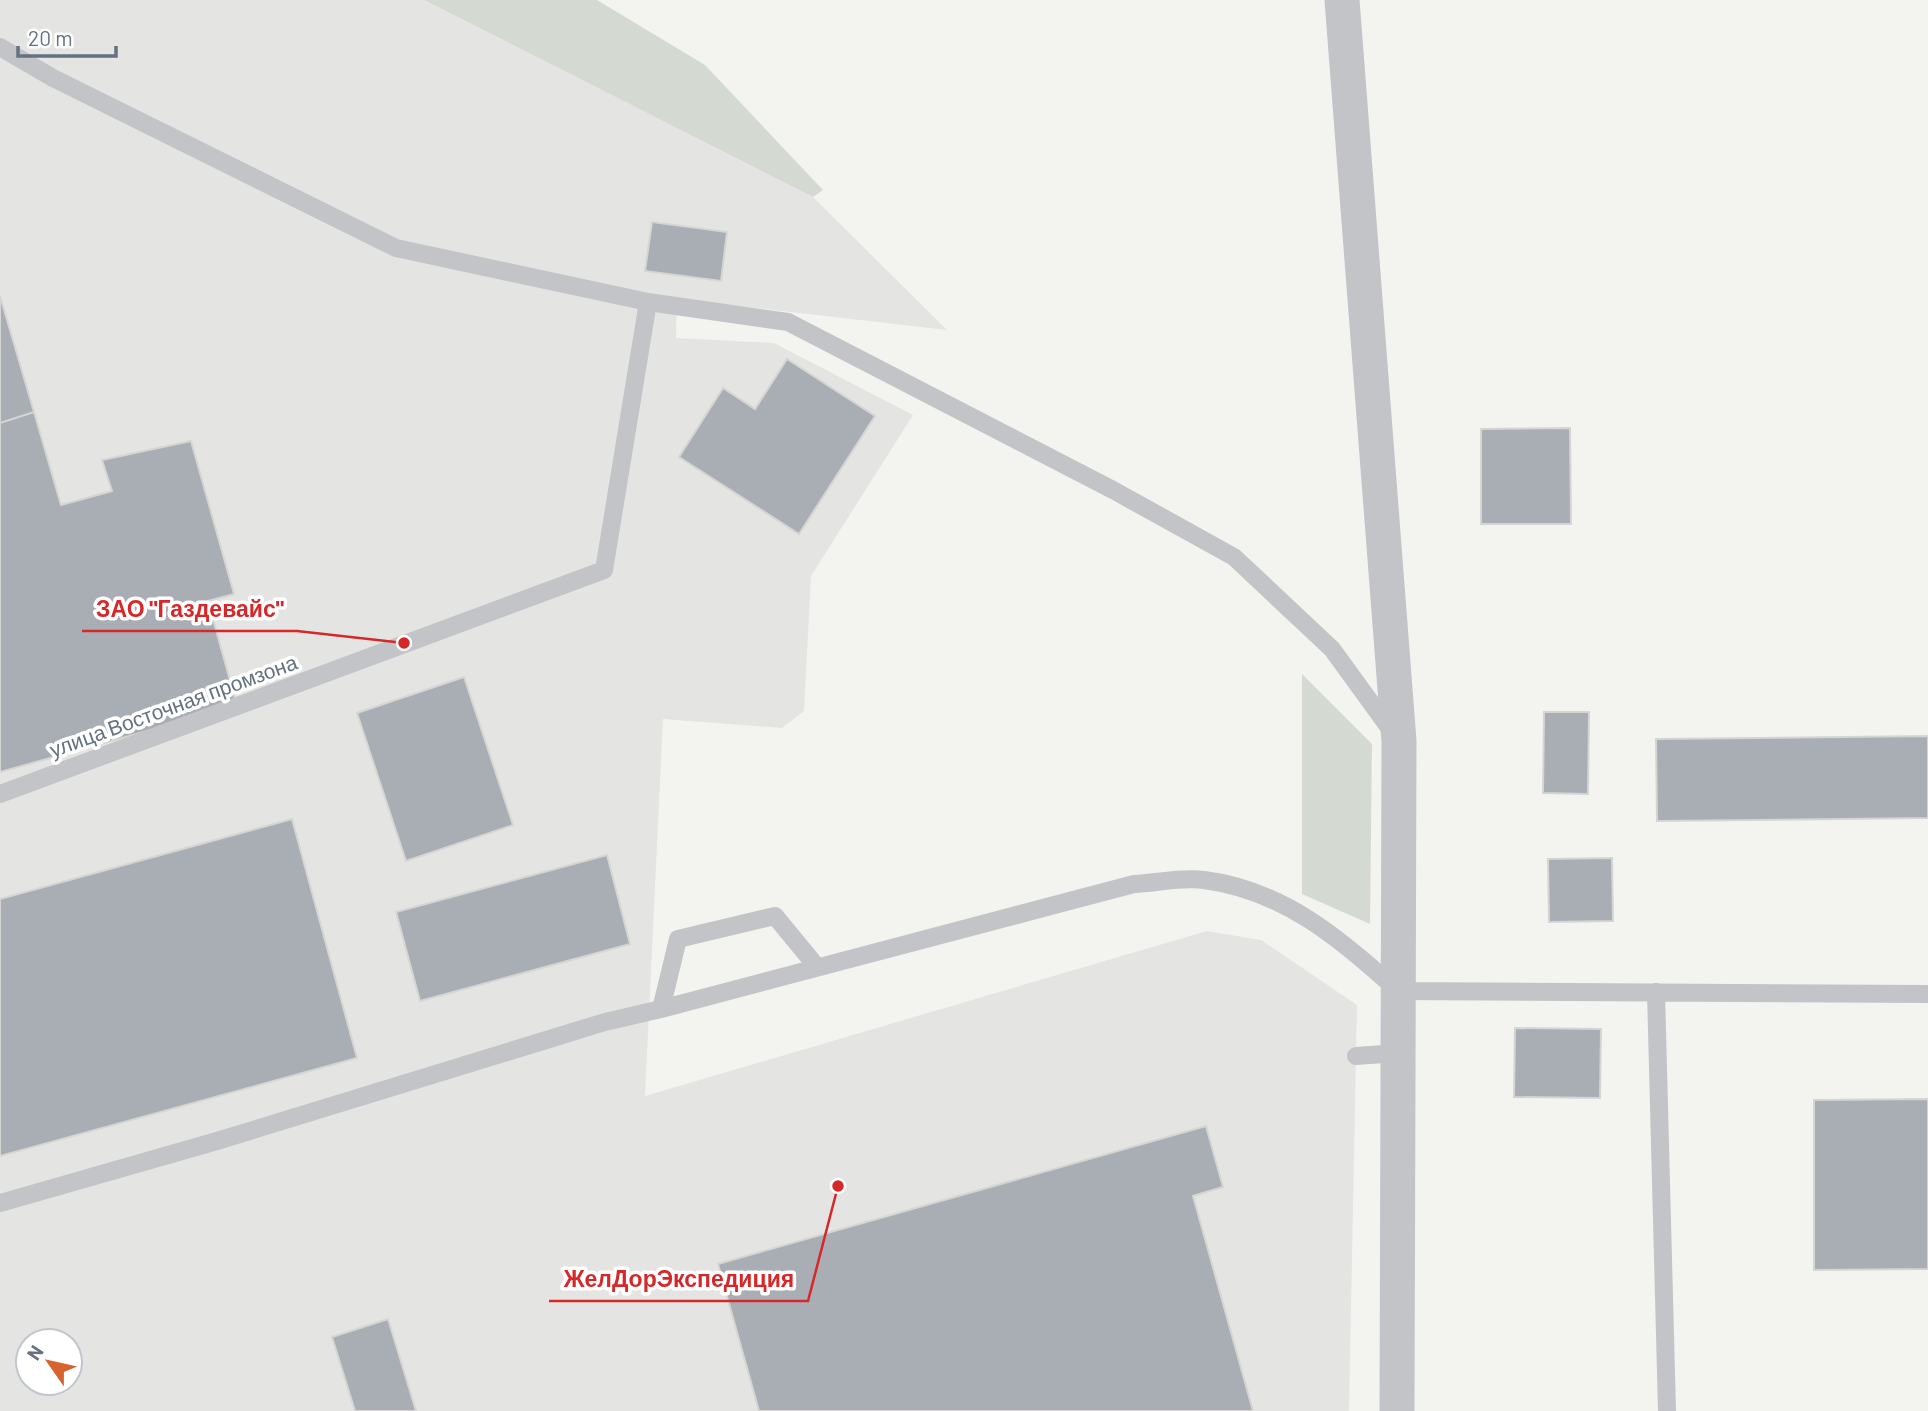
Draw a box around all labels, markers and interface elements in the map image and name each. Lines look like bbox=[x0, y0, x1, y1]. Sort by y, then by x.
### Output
scale bar bbox=[18, 14, 116, 58]
text: 20 m bbox=[28, 25, 73, 50]
callout: ЗАО "Газдевайс" bbox=[82, 587, 297, 631]
text: ЗАО "Газдевайс" bbox=[96, 594, 284, 622]
street label: улица Восточная промзона bbox=[46, 648, 301, 762]
callout: ЖелДорЭкспедиция bbox=[549, 1257, 808, 1301]
text: ЖелДорЭкспедиция bbox=[563, 1264, 794, 1292]
north arrow bbox=[14, 1327, 84, 1397]
text: N bbox=[21, 1341, 48, 1364]

